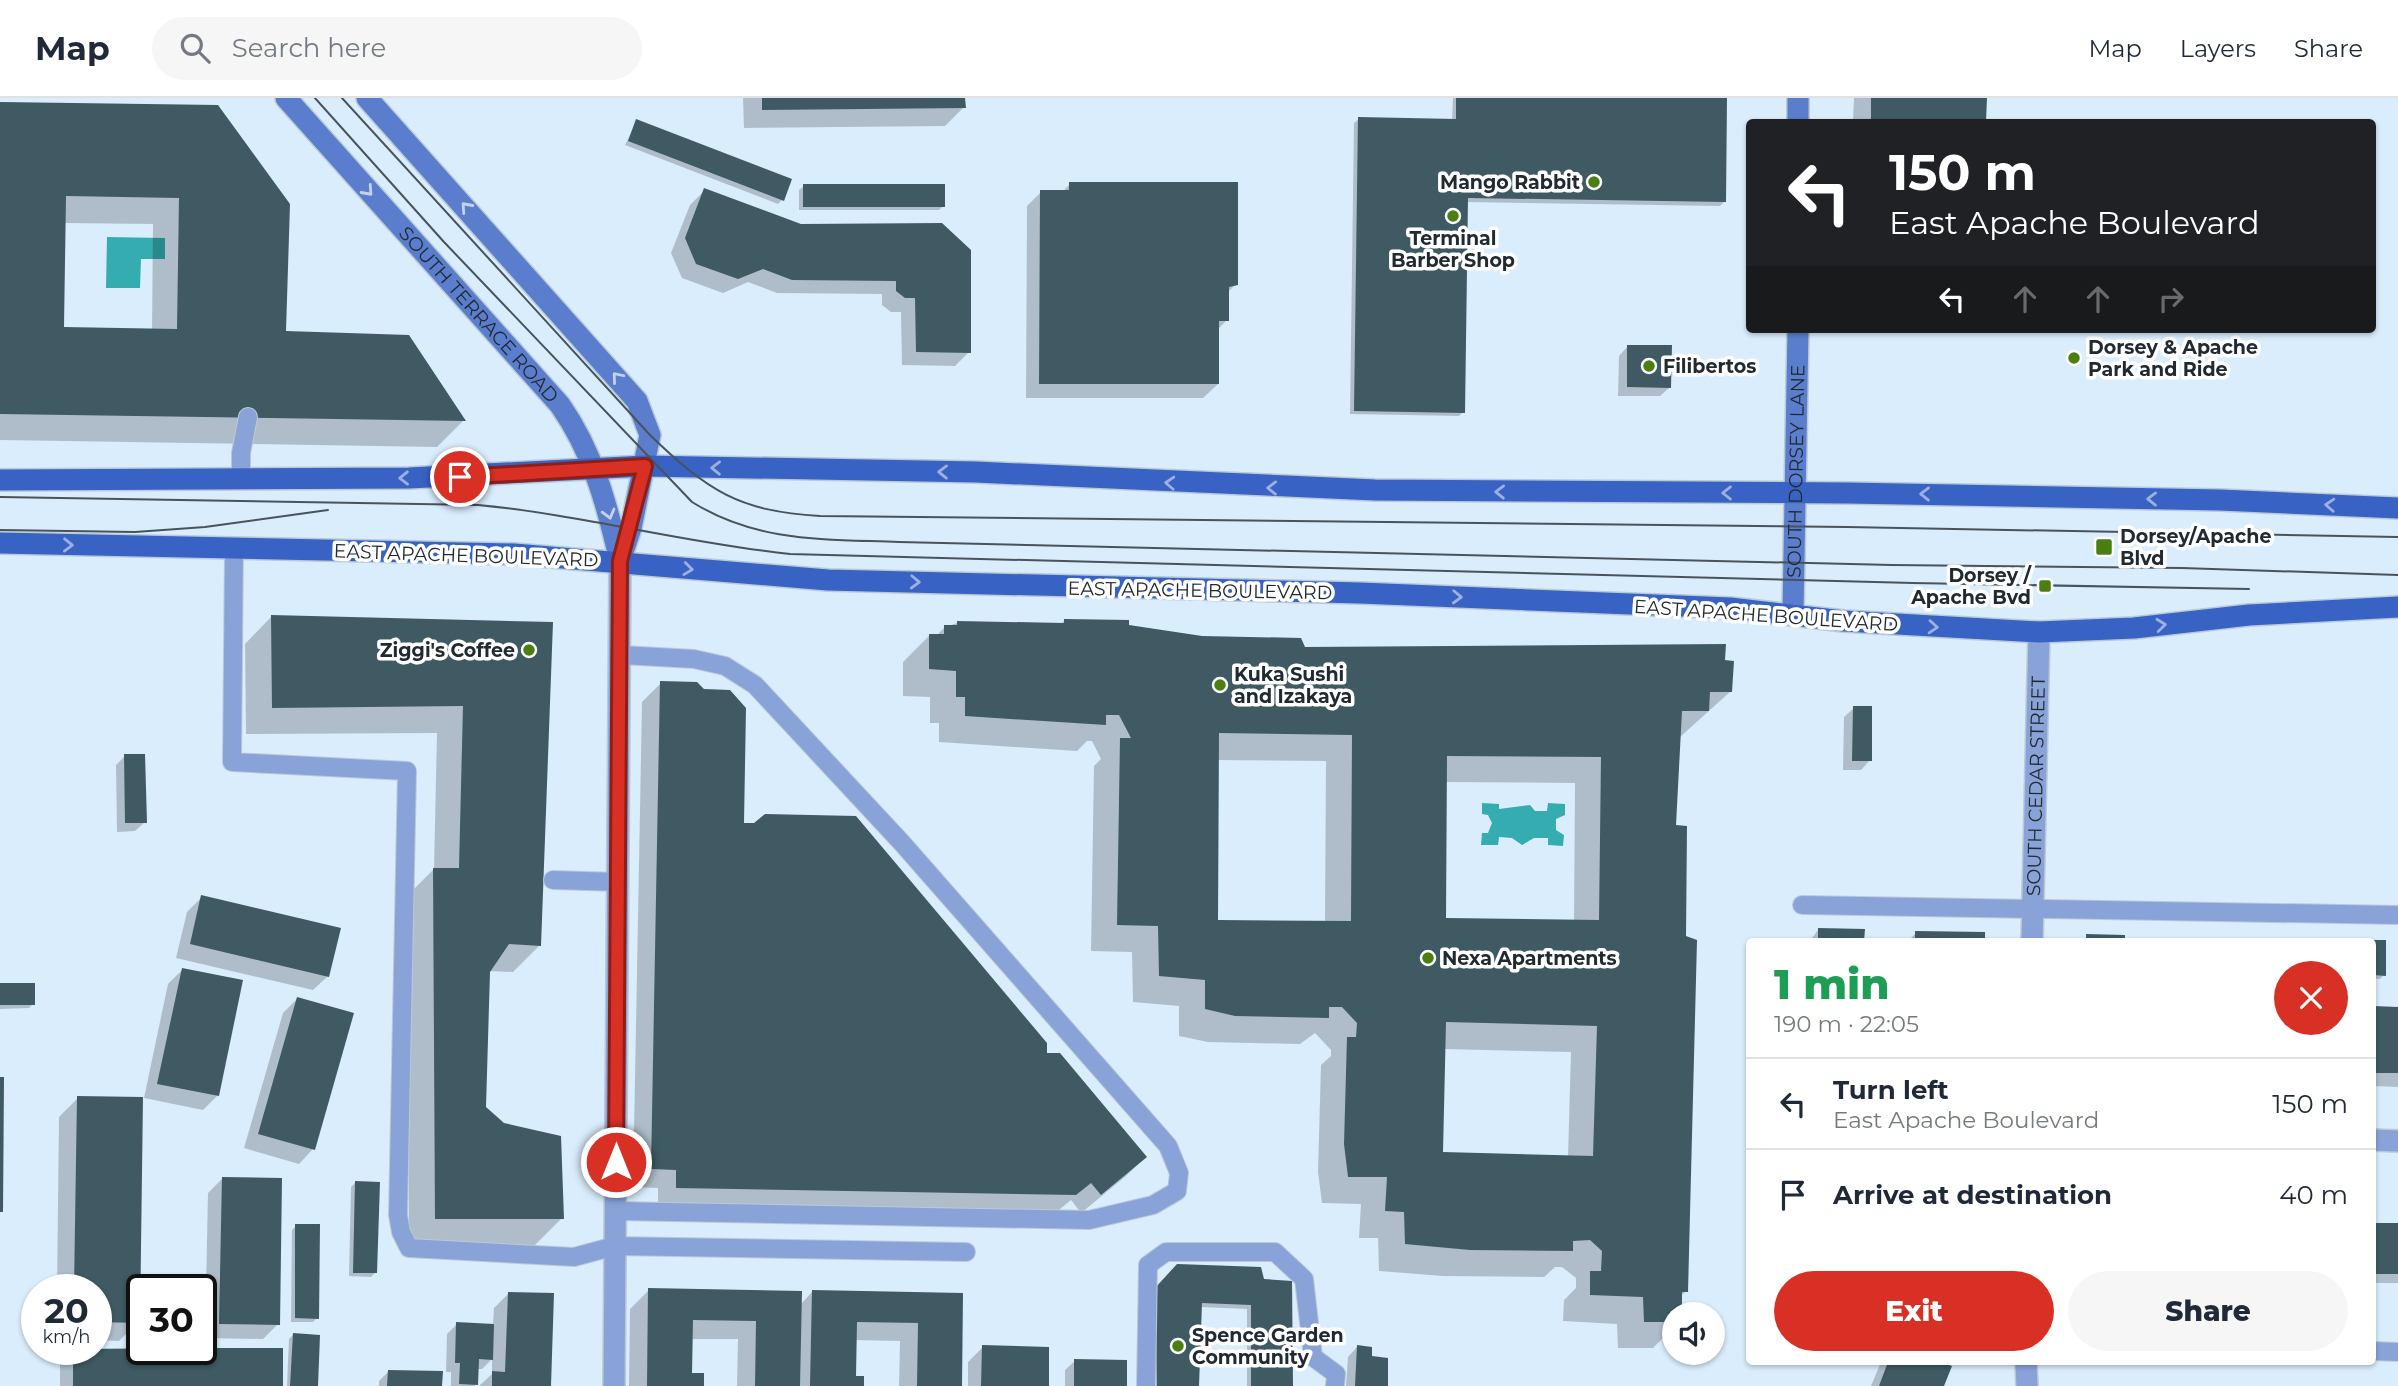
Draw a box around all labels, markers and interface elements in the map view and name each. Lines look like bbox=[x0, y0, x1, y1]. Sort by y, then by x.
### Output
search box bbox=[152, 17, 642, 80]
text: Map bbox=[35, 28, 110, 68]
icon: search bbox=[176, 29, 214, 67]
text: Search here bbox=[232, 32, 386, 64]
text: Map bbox=[2088, 34, 2142, 63]
text: Layers bbox=[2180, 34, 2256, 63]
text: Share bbox=[2294, 34, 2363, 63]
text: 150 m bbox=[1889, 143, 2036, 202]
icon: left bbox=[1774, 147, 1865, 238]
place label: Mango Rabbit bbox=[1440, 171, 1580, 194]
marker: Mango Rabbit bbox=[1586, 174, 1602, 190]
one-way arrow bbox=[360, 183, 373, 196]
one-way arrow bbox=[462, 202, 474, 215]
text: East Apache Boulevard bbox=[1889, 203, 2260, 242]
marker: Terminal Barber Shop bbox=[1445, 208, 1461, 224]
street label: SOUTH TERRACE ROAD bbox=[394, 222, 563, 408]
place label: Terminal Barber Shop bbox=[1391, 227, 1515, 272]
icon: left bbox=[1933, 280, 1971, 318]
icon: ahead bbox=[2006, 280, 2044, 318]
icon: ahead bbox=[2079, 280, 2117, 318]
icon: right bbox=[2152, 280, 2190, 318]
place label: Dorsey & Apache Park and Ride bbox=[2088, 336, 2258, 381]
marker: Dorsey & Apache Park and Ride bbox=[2066, 350, 2082, 366]
place label: Filibertos bbox=[1663, 355, 1756, 378]
marker: Filibertos bbox=[1641, 358, 1657, 374]
street label: SOUTH DORSEY LANE bbox=[1783, 364, 1809, 578]
one-way arrow bbox=[613, 372, 625, 385]
pin bbox=[430, 447, 490, 507]
icon: arrive bbox=[441, 458, 479, 496]
one-way arrow bbox=[710, 460, 721, 475]
one-way arrow bbox=[937, 464, 948, 479]
one-way arrow bbox=[398, 470, 409, 486]
one-way arrow bbox=[1164, 475, 1175, 490]
one-way arrow bbox=[1267, 480, 1278, 495]
one-way arrow bbox=[1494, 484, 1505, 500]
one-way arrow bbox=[1722, 485, 1732, 501]
one-way arrow bbox=[1919, 486, 1929, 502]
one-way arrow bbox=[2146, 491, 2157, 506]
one-way arrow bbox=[2324, 497, 2335, 512]
one-way arrow bbox=[600, 508, 615, 520]
place label: Dorsey/Apache Blvd bbox=[2120, 525, 2271, 570]
one-way arrow bbox=[63, 537, 74, 552]
marker: Dorsey/Apache Blvd bbox=[2094, 537, 2114, 557]
street label: EAST APACHE BOULEVARD bbox=[333, 539, 599, 572]
one-way arrow bbox=[682, 561, 694, 576]
place label: Dorsey / Apache Bvd bbox=[1910, 564, 2033, 609]
one-way arrow bbox=[910, 575, 921, 590]
street label: EAST APACHE BOULEVARD bbox=[1067, 577, 1333, 604]
marker: Dorsey / Apache Bvd bbox=[2037, 578, 2053, 594]
one-way arrow bbox=[1452, 590, 1463, 605]
street label: EAST APACHE BOULEVARD bbox=[1633, 595, 1899, 636]
one-way arrow bbox=[2155, 618, 2166, 633]
one-way arrow bbox=[1928, 620, 1939, 635]
place label: Ziggi's Coffee bbox=[380, 639, 515, 662]
marker: Ziggi's Coffee bbox=[521, 642, 537, 658]
place label: Kuka Sushi and Izakaya bbox=[1234, 663, 1352, 708]
street label: SOUTH CEDAR STREET bbox=[2022, 676, 2050, 896]
marker: Kuka Sushi and Izakaya bbox=[1212, 677, 1228, 693]
place label: Nexa Apartments bbox=[1442, 947, 1617, 970]
marker: Nexa Apartments bbox=[1420, 950, 1436, 966]
text: 1 min bbox=[1774, 958, 1890, 1010]
button: close bbox=[2274, 961, 2348, 1035]
text: 190 m · 22:05 bbox=[1774, 1010, 1919, 1038]
text: Turn left bbox=[1833, 1074, 1949, 1106]
icon: left bbox=[1774, 1085, 1812, 1123]
text: 150 m bbox=[2272, 1088, 2348, 1120]
text: East Apache Boulevard bbox=[1833, 1106, 2099, 1134]
position arrow bbox=[579, 1125, 653, 1199]
icon: arrive bbox=[1774, 1176, 1812, 1214]
text: Arrive at destination bbox=[1833, 1179, 2112, 1211]
text: 40 m bbox=[2279, 1179, 2348, 1211]
button: Exit bbox=[1774, 1271, 2054, 1351]
button: Share bbox=[2068, 1271, 2348, 1351]
speed limit sign: 30 bbox=[126, 1274, 217, 1365]
text: 20 bbox=[44, 1289, 89, 1332]
map controls bbox=[1662, 1302, 1725, 1365]
button: sound bbox=[1662, 1302, 1725, 1365]
place label: Spence Garden Community bbox=[1192, 1324, 1344, 1369]
text: km/h bbox=[42, 1326, 91, 1348]
marker: Spence Garden Community bbox=[1170, 1338, 1186, 1354]

